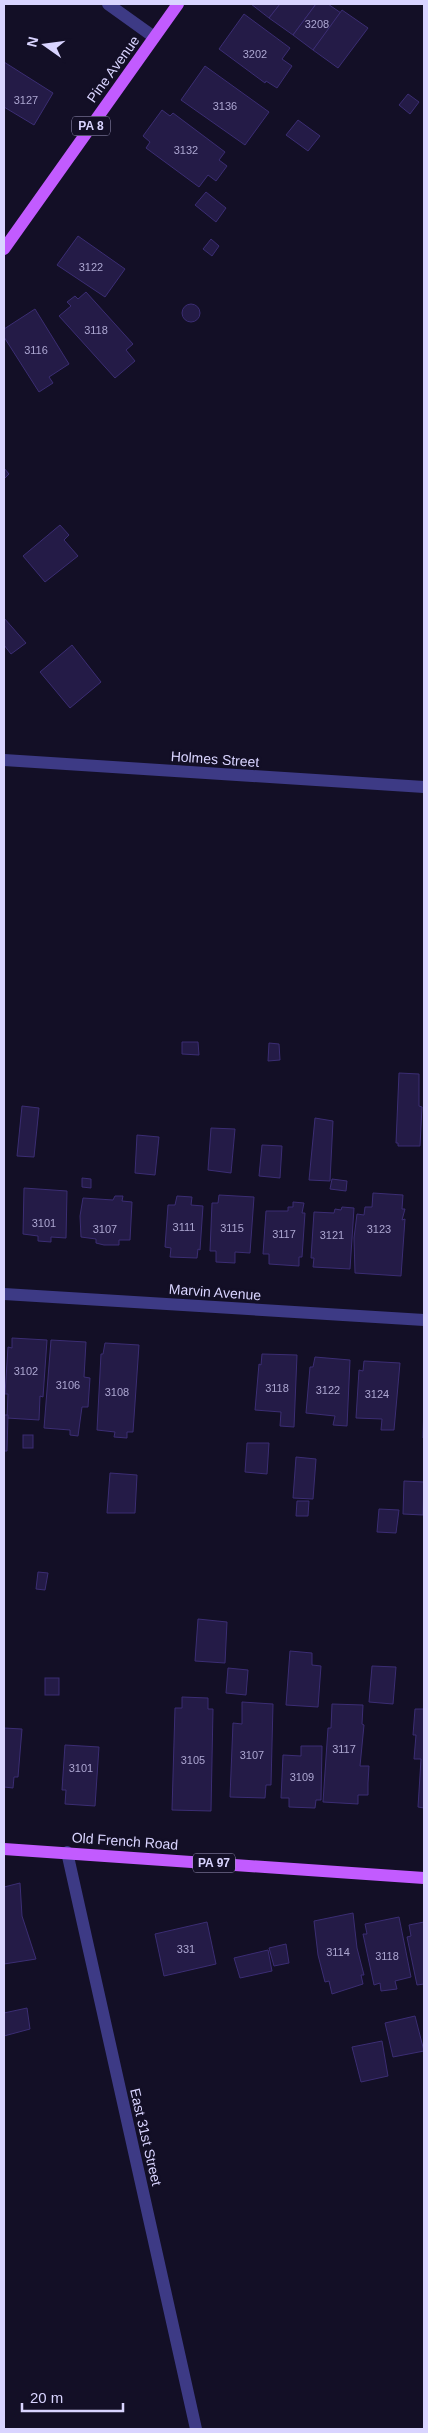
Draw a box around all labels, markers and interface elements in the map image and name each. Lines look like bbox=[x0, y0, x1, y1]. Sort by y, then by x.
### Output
house number: 3208 bbox=[305, 18, 329, 30]
north arrow bbox=[20, 20, 70, 70]
street label: Pine Avenue bbox=[83, 32, 143, 105]
text: N bbox=[23, 35, 41, 49]
house number: 3202 bbox=[243, 48, 267, 60]
house number: 3127 bbox=[14, 94, 38, 106]
house number: 3136 bbox=[213, 100, 237, 112]
road number: PA 8 bbox=[72, 116, 110, 136]
house number: 3132 bbox=[174, 144, 198, 156]
house number: 3122 bbox=[79, 261, 103, 273]
house number: 3118 bbox=[84, 324, 108, 336]
house number: 3116 bbox=[24, 344, 48, 356]
street label: Holmes Street bbox=[170, 748, 260, 770]
house number: 3101 bbox=[32, 1217, 56, 1229]
house number: 3111 bbox=[173, 1221, 195, 1233]
house number: 3115 bbox=[220, 1222, 244, 1234]
house number: 3107 bbox=[93, 1223, 117, 1235]
house number: 3123 bbox=[367, 1223, 391, 1235]
house number: 3117 bbox=[272, 1228, 296, 1240]
house number: 3121 bbox=[320, 1229, 344, 1241]
street label: Marvin Avenue bbox=[168, 1281, 262, 1303]
house number: 3102 bbox=[14, 1365, 38, 1377]
house number: 3106 bbox=[56, 1379, 80, 1391]
house number: 3118 bbox=[265, 1382, 289, 1394]
house number: 3122 bbox=[316, 1384, 340, 1396]
house number: 3108 bbox=[105, 1386, 129, 1398]
house number: 3124 bbox=[365, 1388, 389, 1400]
house number: 3117 bbox=[332, 1743, 356, 1755]
house number: 3107 bbox=[240, 1749, 264, 1761]
house number: 3105 bbox=[181, 1754, 205, 1766]
house number: 3101 bbox=[69, 1762, 93, 1774]
house number: 3109 bbox=[290, 1771, 314, 1783]
street label: Old French Road bbox=[71, 1829, 179, 1853]
road number: PA 97 bbox=[193, 1854, 235, 1872]
house number: 331 bbox=[177, 1943, 195, 1955]
house number: 3114 bbox=[326, 1946, 350, 1958]
house number: 3118 bbox=[375, 1950, 399, 1962]
street label: East 31st Street bbox=[127, 2087, 165, 2187]
scale bar bbox=[22, 2380, 124, 2412]
text: 20 m bbox=[30, 2389, 63, 2406]

